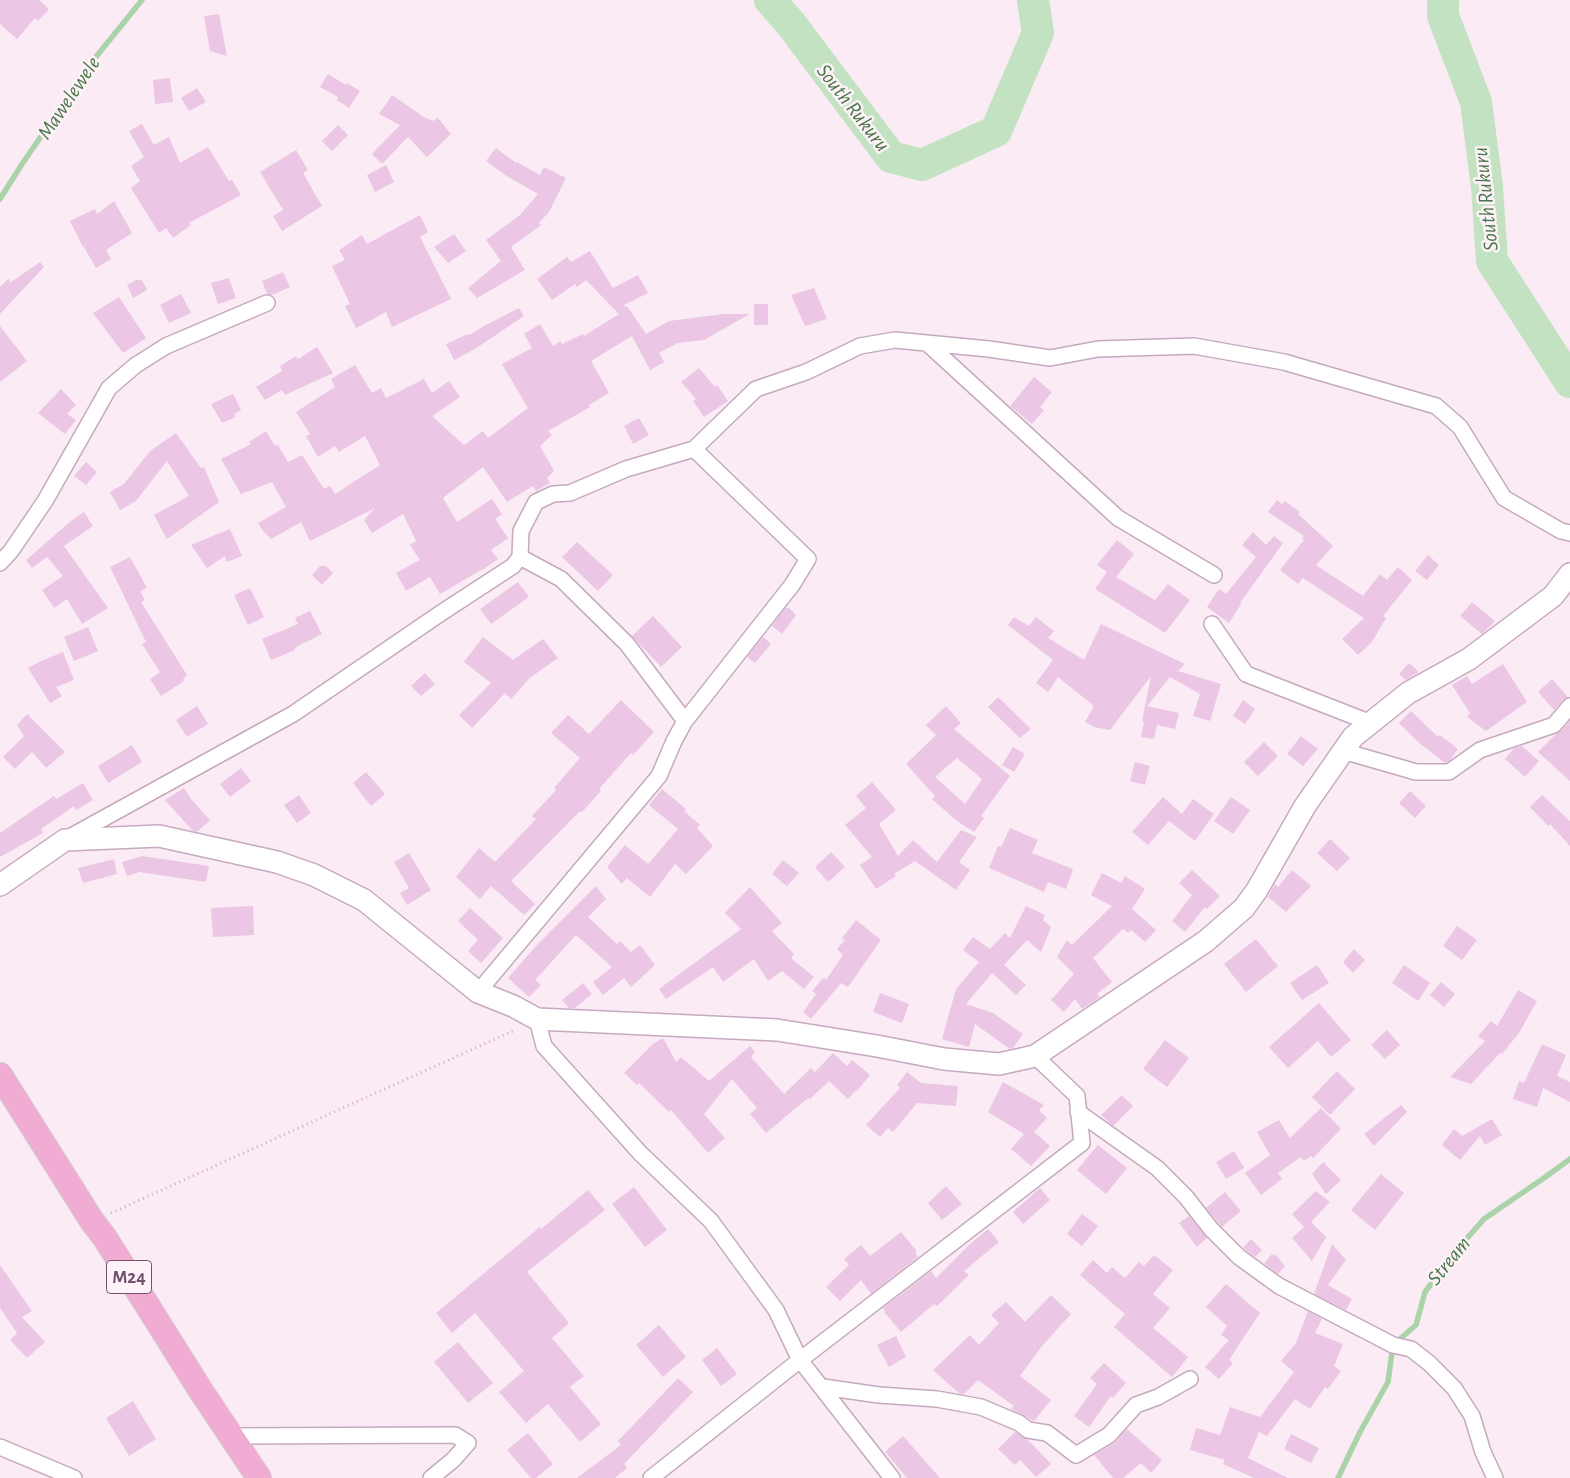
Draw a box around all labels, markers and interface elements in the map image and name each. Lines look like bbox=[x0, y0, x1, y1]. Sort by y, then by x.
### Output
water label: Mawelewele bbox=[32, 52, 106, 144]
water label: South Rukuru bbox=[811, 59, 895, 157]
water label: South Rukuru bbox=[1468, 146, 1504, 252]
water label: Stream bbox=[1422, 1232, 1476, 1290]
road number: M24 bbox=[106, 1260, 152, 1294]

